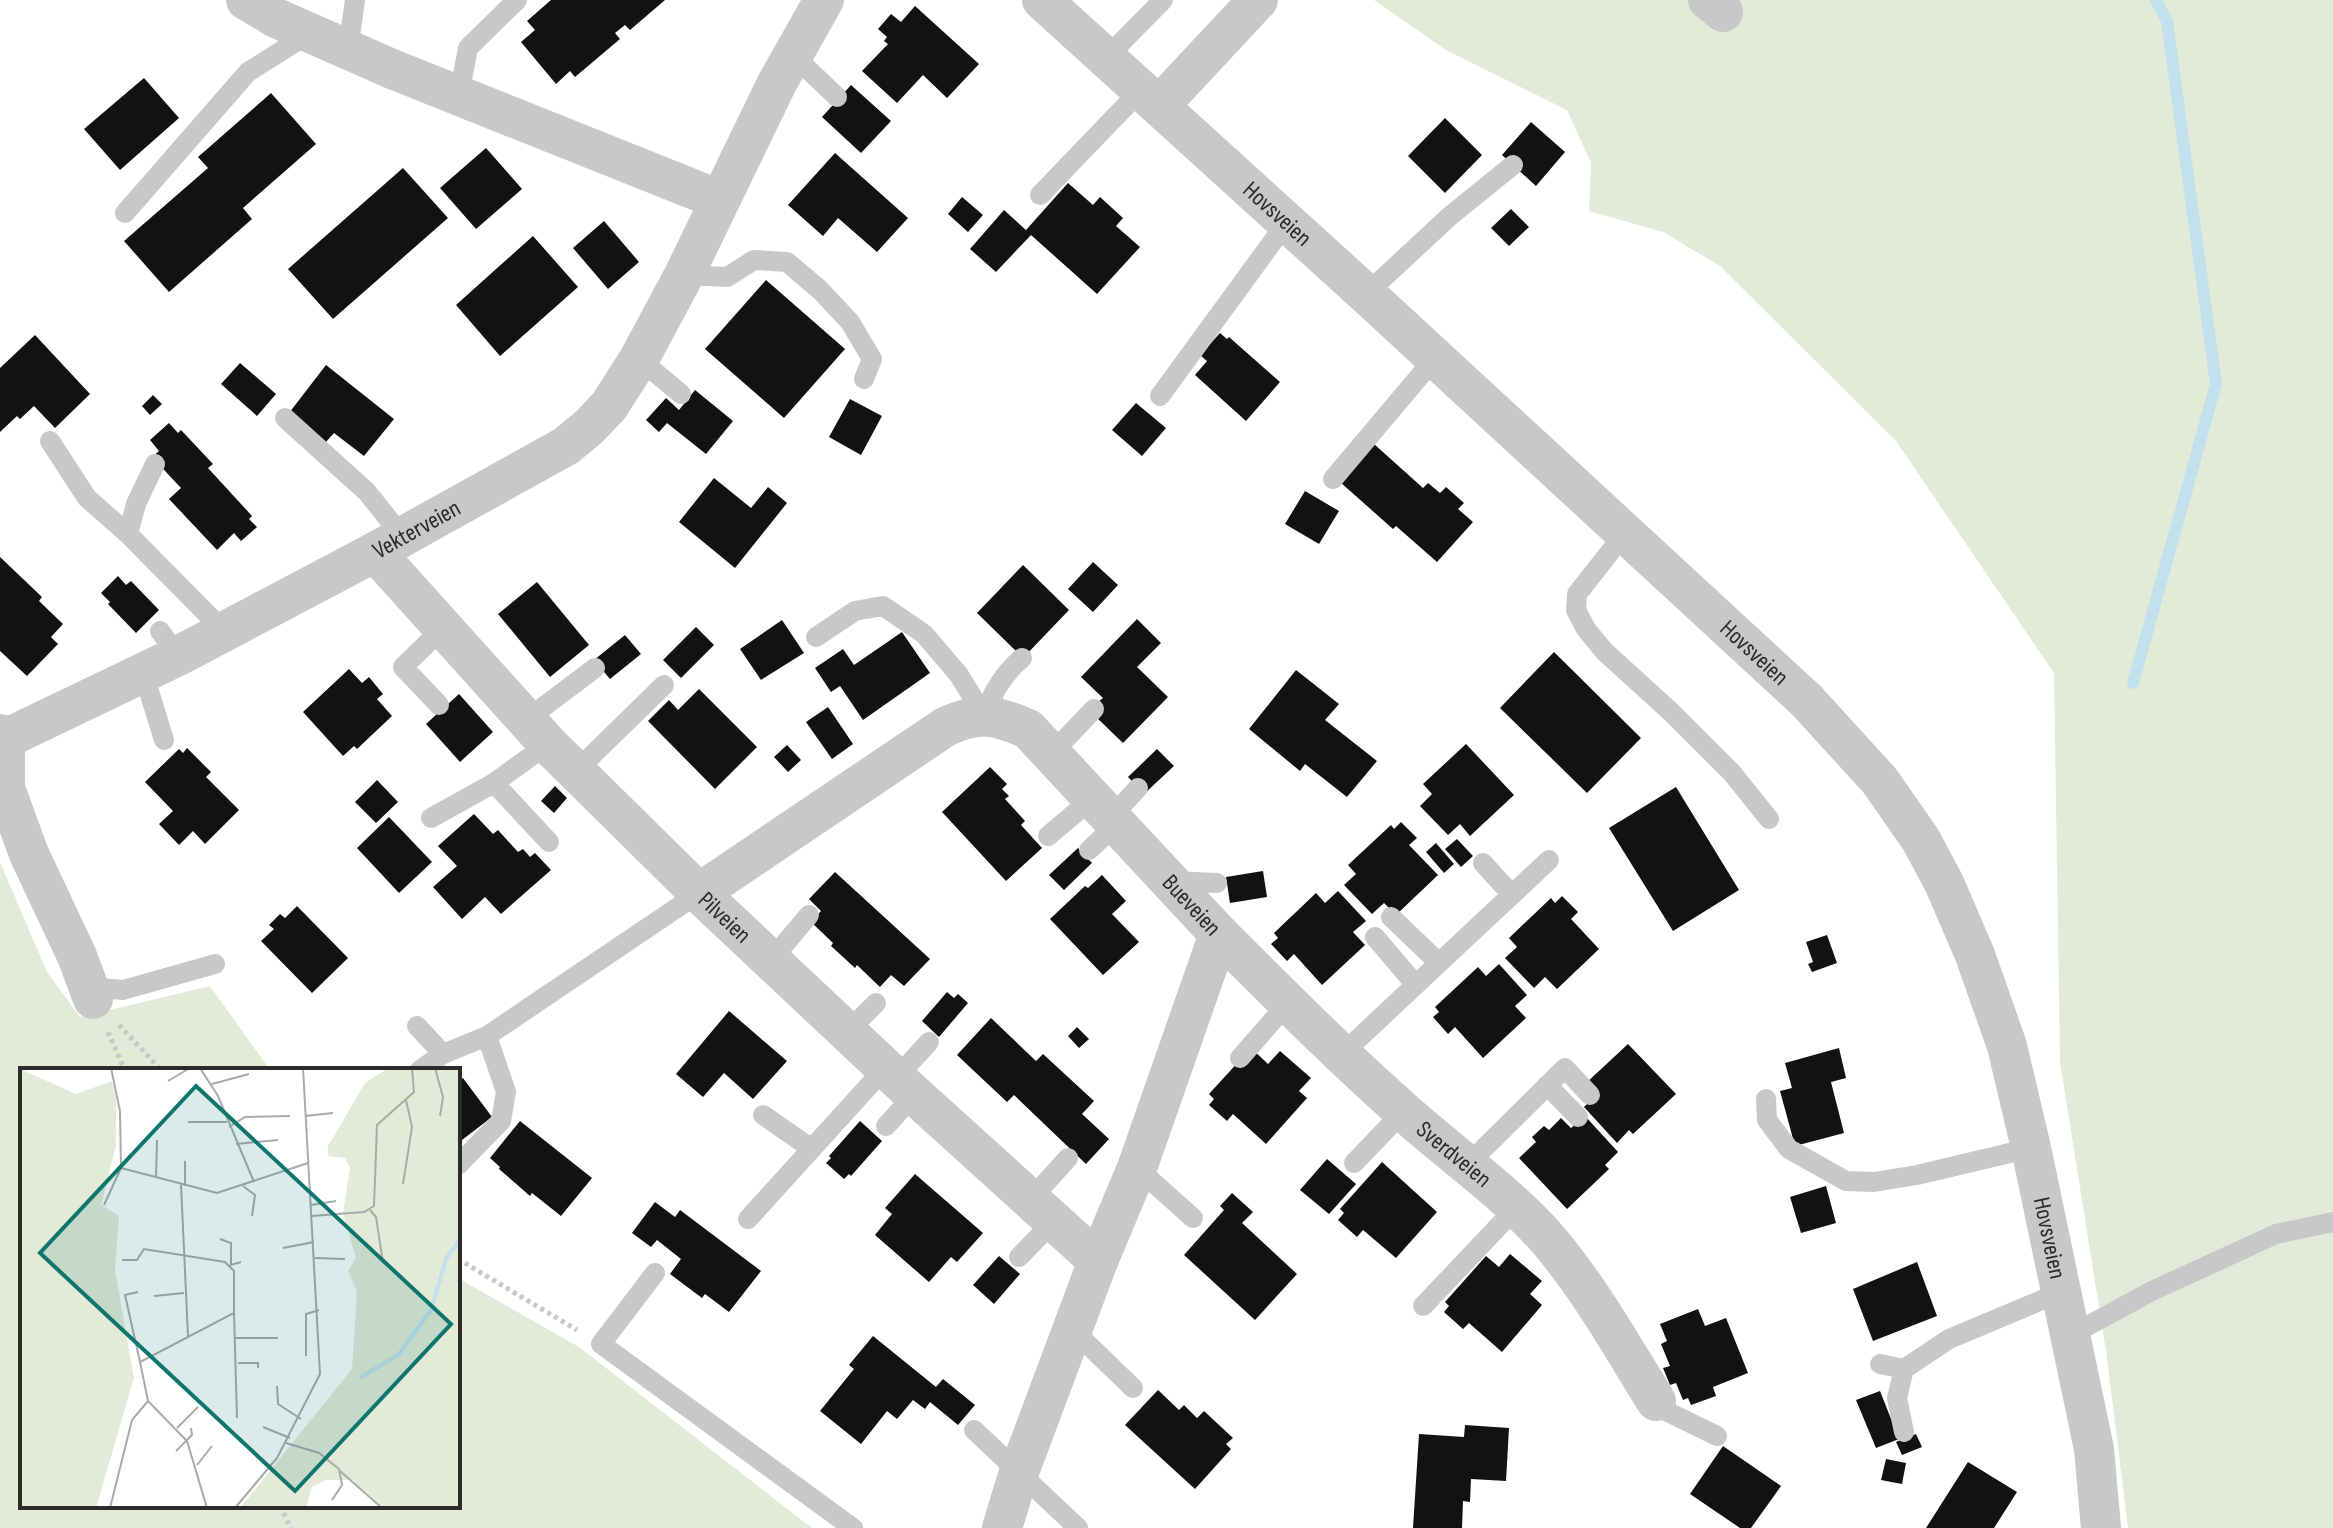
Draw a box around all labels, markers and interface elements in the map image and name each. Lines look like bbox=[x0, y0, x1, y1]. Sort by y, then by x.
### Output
street label: Hovsveien bbox=[1237, 175, 1318, 253]
street label: Vekterveien bbox=[368, 493, 466, 565]
street label: Hovsveien bbox=[1714, 614, 1794, 692]
street label: Bueveien bbox=[1156, 869, 1227, 942]
street label: Pilveien bbox=[692, 886, 757, 949]
inset map bbox=[20, 1068, 460, 1508]
street label: Sverdveien bbox=[1410, 1115, 1497, 1194]
street label: Hovsveien bbox=[2027, 1194, 2072, 1282]

